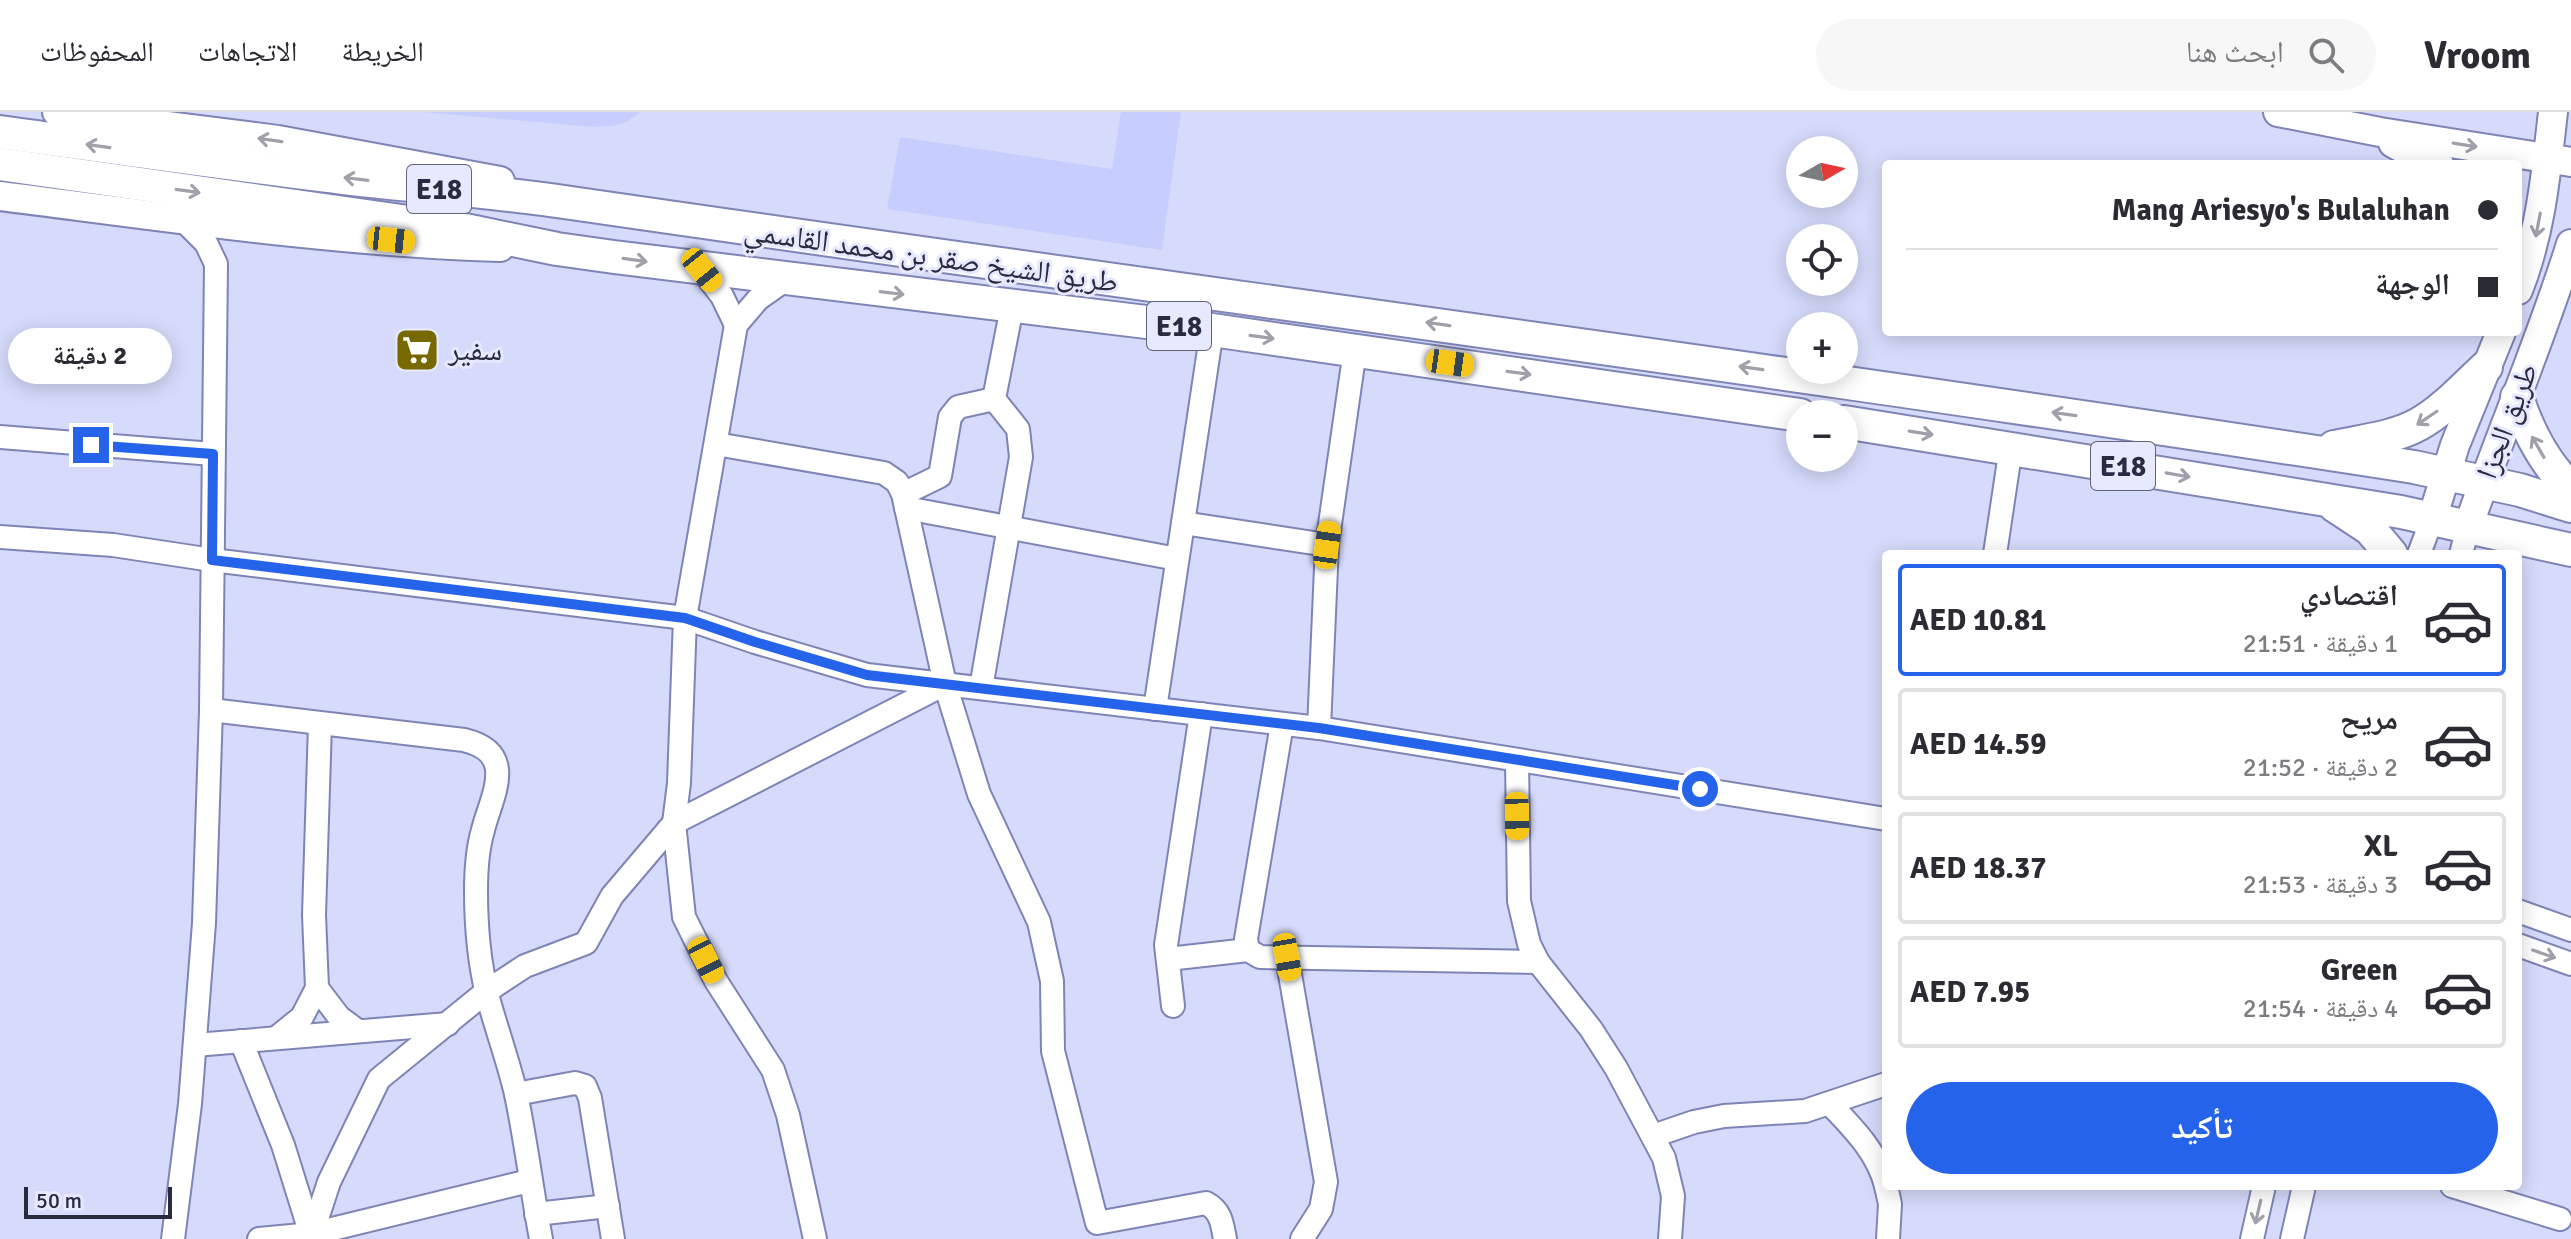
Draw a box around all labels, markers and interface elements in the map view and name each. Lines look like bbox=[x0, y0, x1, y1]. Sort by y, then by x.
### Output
search box bbox=[1816, 19, 2376, 91]
text: Vroom bbox=[2424, 32, 2531, 79]
icon: search bbox=[2304, 33, 2348, 77]
text: ابحث هنا bbox=[2186, 34, 2284, 71]
text: المحفوظات bbox=[40, 35, 154, 69]
text: الاتجاهات bbox=[198, 35, 297, 69]
text: الخريطة bbox=[341, 35, 424, 69]
one-way arrow bbox=[258, 132, 283, 147]
north arrow bbox=[1786, 136, 1858, 208]
map controls bbox=[1786, 136, 1858, 472]
one-way arrow bbox=[86, 138, 112, 153]
one-way arrow bbox=[2452, 139, 2477, 154]
road number: E18 bbox=[407, 165, 471, 213]
one-way arrow bbox=[343, 172, 370, 187]
one-way arrow bbox=[175, 184, 200, 199]
text: Mang Ariesyo's Bulaluhan bbox=[2111, 192, 2450, 229]
street label: طريق الشيخ صقر بن محمد القاسمي bbox=[741, 212, 1120, 306]
one-way arrow bbox=[2530, 212, 2545, 238]
button: locate bbox=[1786, 224, 1858, 296]
car bbox=[366, 226, 416, 254]
car bbox=[678, 244, 726, 296]
one-way arrow bbox=[621, 253, 647, 268]
text: الوجهة bbox=[2375, 266, 2450, 303]
one-way arrow bbox=[879, 285, 905, 300]
road number: E18 bbox=[1147, 302, 1211, 350]
button: + bbox=[1786, 312, 1858, 384]
one-way arrow bbox=[1426, 316, 1451, 331]
supermarket icon: سفير bbox=[393, 326, 441, 374]
callout: 2 دقيقة bbox=[9, 329, 173, 385]
one-way arrow bbox=[1249, 330, 1274, 345]
place label: سفير bbox=[447, 332, 502, 369]
text: 2 دقيقة bbox=[53, 340, 127, 372]
car bbox=[1425, 348, 1475, 378]
street label: طريق الجزا bbox=[2469, 358, 2546, 484]
one-way arrow bbox=[1739, 360, 1764, 375]
one-way arrow bbox=[1506, 366, 1531, 381]
button: − bbox=[1786, 400, 1858, 472]
one-way arrow bbox=[2052, 406, 2077, 421]
one-way arrow bbox=[2417, 410, 2439, 426]
one-way arrow bbox=[1908, 426, 1933, 441]
route end bbox=[73, 427, 109, 463]
one-way arrow bbox=[2530, 436, 2546, 459]
road number: E18 bbox=[2091, 442, 2155, 490]
one-way arrow bbox=[2165, 468, 2190, 483]
car bbox=[1312, 520, 1342, 570]
text: اقتصادي bbox=[2300, 577, 2398, 614]
icon: car bbox=[2422, 584, 2494, 656]
text: AED 10.81 bbox=[1910, 602, 2046, 639]
text: 1 دقيقة · 21:51 bbox=[2243, 628, 2398, 660]
text: مريح bbox=[2340, 701, 2398, 738]
icon: car bbox=[2422, 708, 2494, 780]
text: AED 14.59 bbox=[1910, 726, 2046, 763]
text: 2 دقيقة · 21:52 bbox=[2243, 752, 2398, 784]
route start bbox=[1682, 771, 1718, 807]
car bbox=[1505, 792, 1529, 840]
text: XL bbox=[2364, 828, 2398, 865]
icon: car bbox=[2422, 832, 2494, 904]
text: AED 18.37 bbox=[1910, 850, 2046, 887]
text: 3 دقيقة · 21:53 bbox=[2243, 869, 2398, 901]
car bbox=[1271, 931, 1303, 983]
car bbox=[684, 933, 728, 987]
one-way arrow bbox=[2532, 948, 2557, 963]
text: Green bbox=[2321, 952, 2398, 989]
icon: car bbox=[2422, 956, 2494, 1028]
text: AED 7.95 bbox=[1910, 974, 2030, 1011]
text: 4 دقيقة · 21:54 bbox=[2243, 993, 2398, 1025]
button: تأكيد bbox=[1906, 1082, 2498, 1174]
scale bar bbox=[24, 1183, 172, 1219]
text: 50 m bbox=[36, 1187, 82, 1214]
one-way arrow bbox=[2250, 1199, 2265, 1225]

